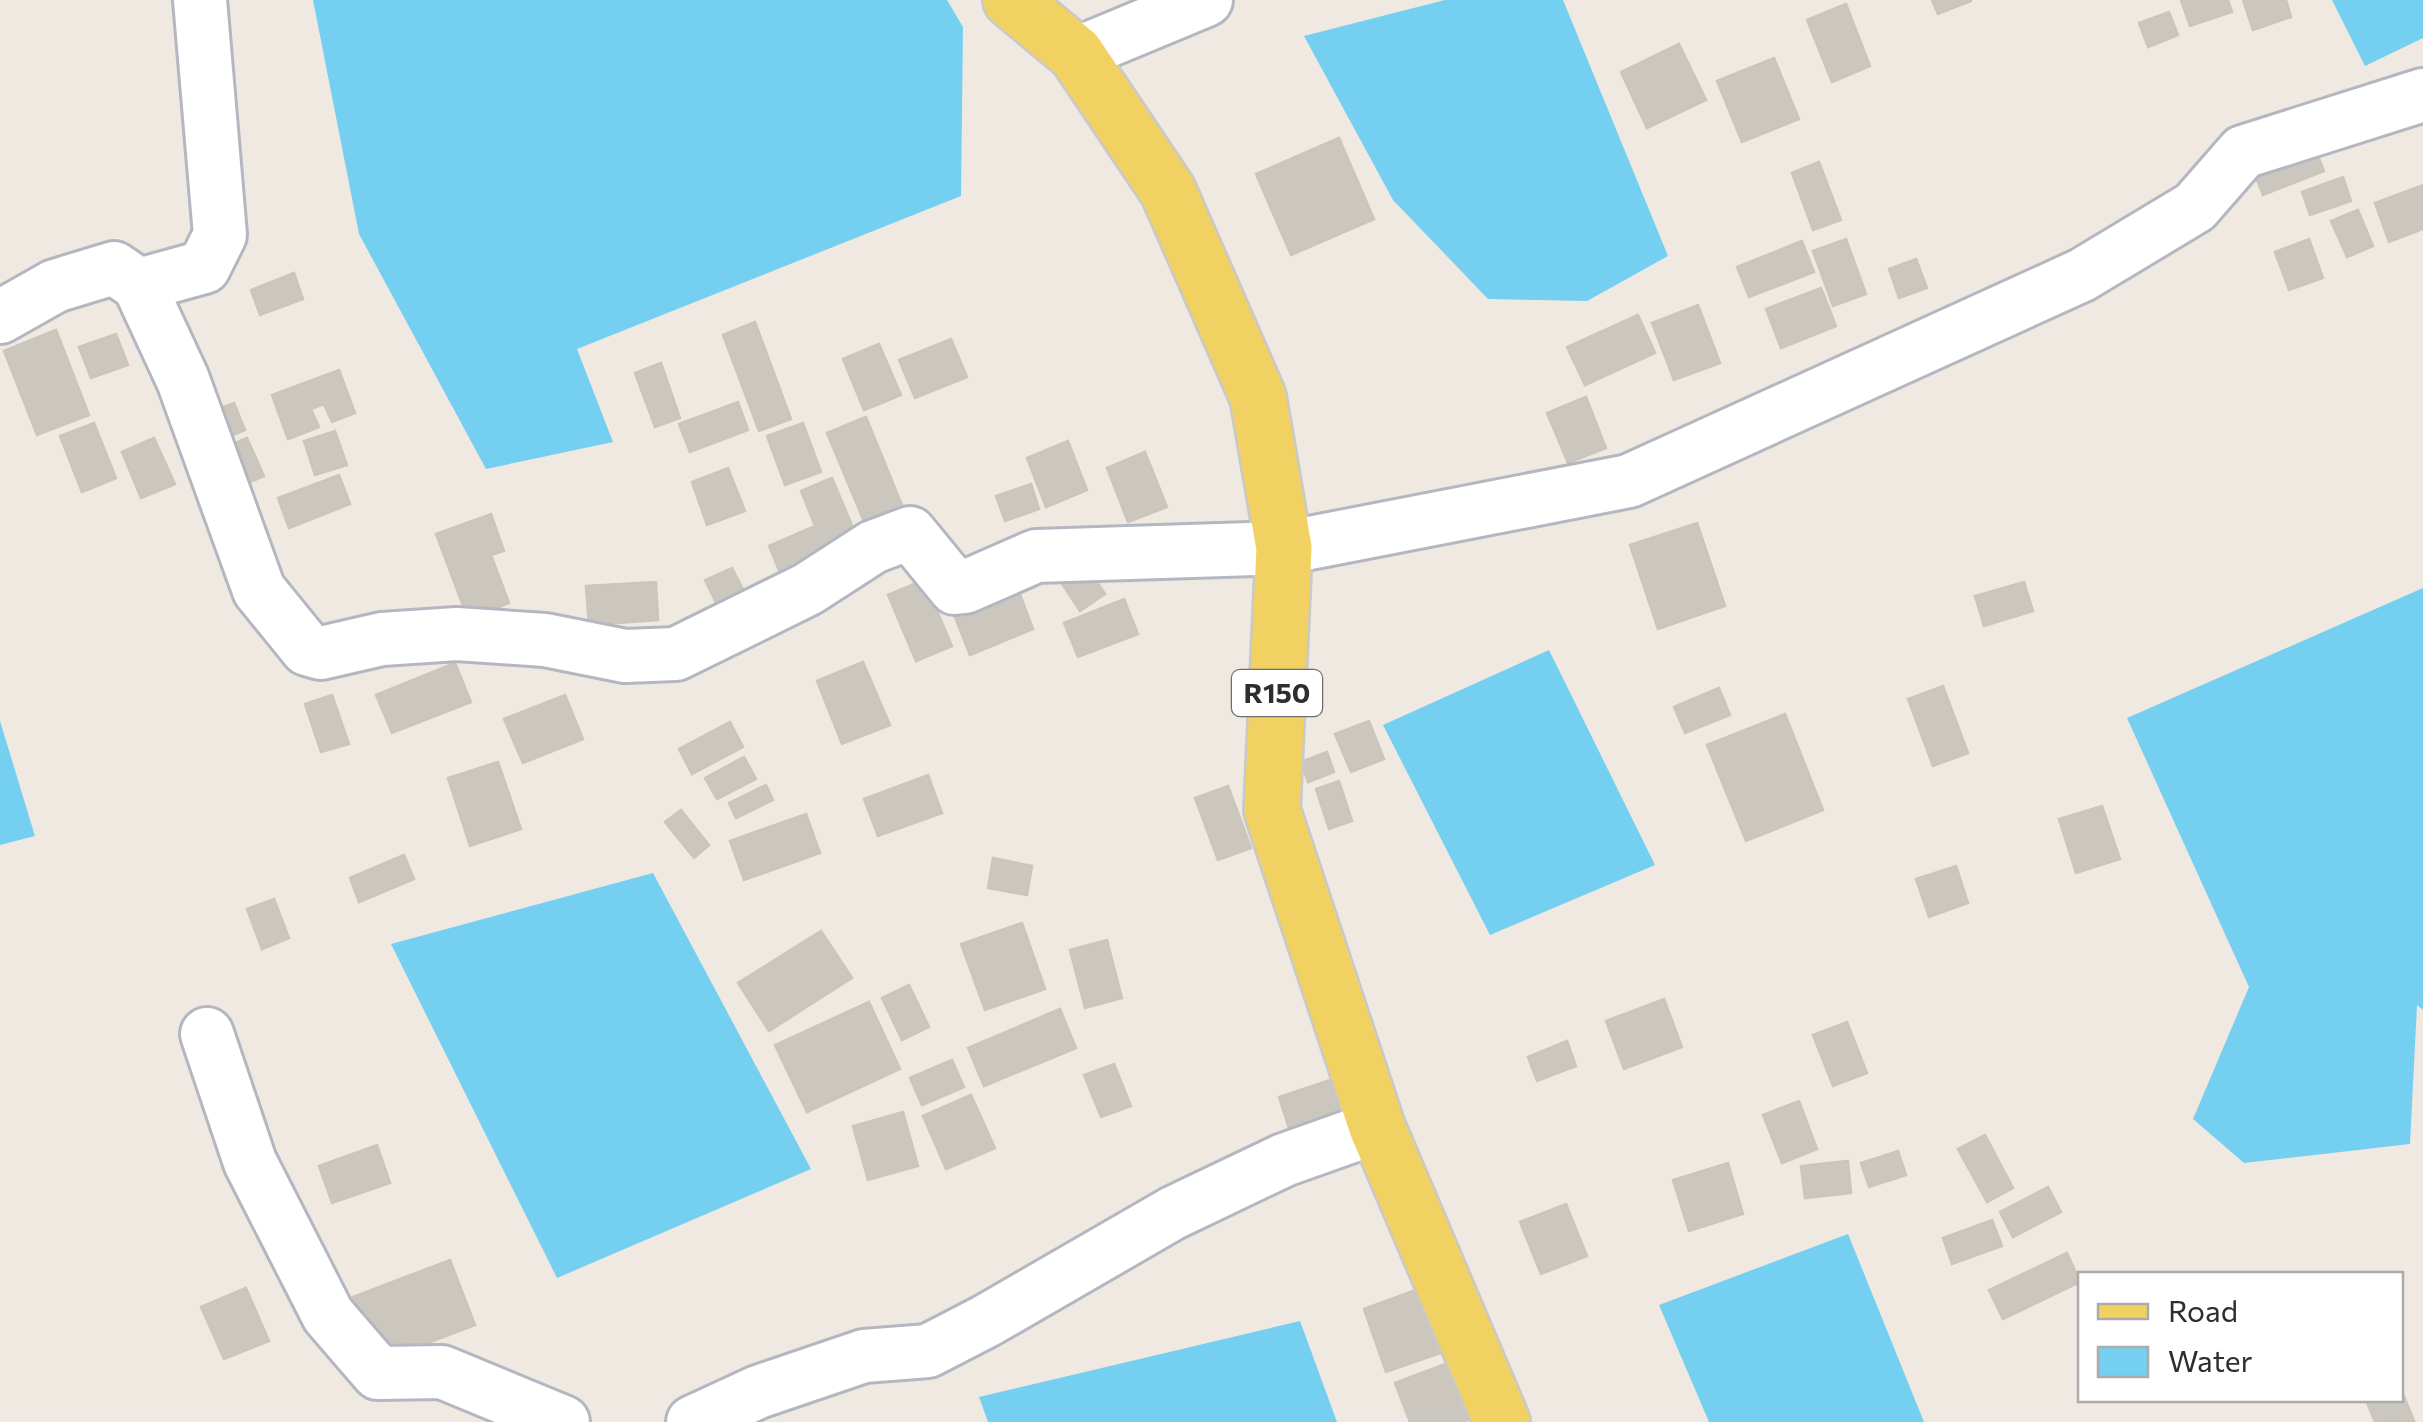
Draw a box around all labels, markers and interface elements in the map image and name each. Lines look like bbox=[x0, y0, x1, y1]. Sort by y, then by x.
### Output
road number: R150 bbox=[1232, 670, 1322, 716]
legend bbox=[2078, 1272, 2403, 1402]
text: Road bbox=[2168, 1291, 2238, 1328]
text: Water bbox=[2168, 1341, 2253, 1378]

